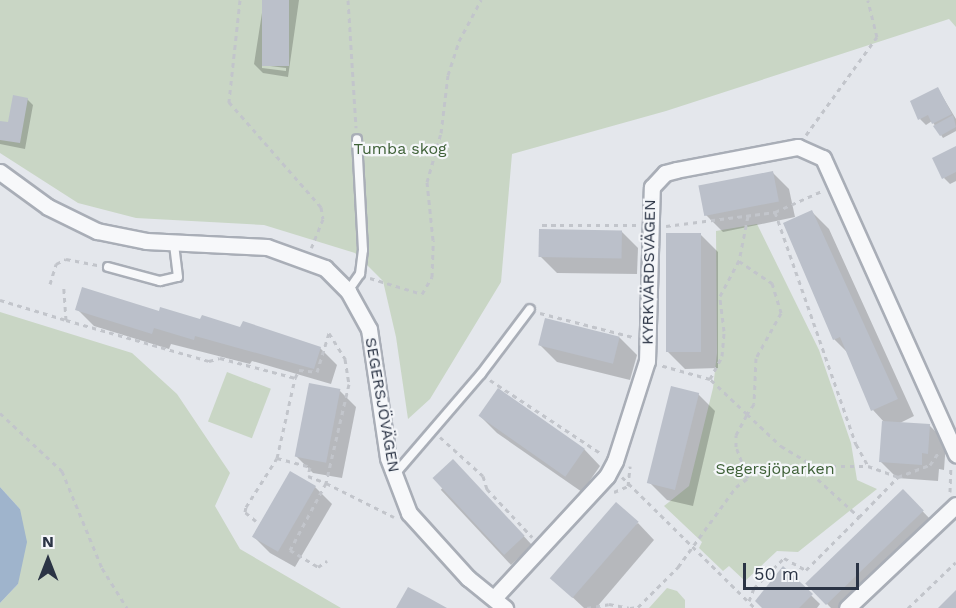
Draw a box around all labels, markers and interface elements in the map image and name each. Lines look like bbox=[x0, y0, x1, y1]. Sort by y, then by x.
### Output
park label: Tumba skog bbox=[353, 139, 447, 159]
street label: KYRKVÄRDSVÄGEN bbox=[638, 199, 660, 345]
street label: SEGERSJÖVÄGEN bbox=[361, 336, 403, 474]
park label: Segersjöparken bbox=[715, 459, 835, 479]
north arrow bbox=[18, 530, 78, 590]
text: N bbox=[42, 532, 54, 551]
scale bar bbox=[746, 551, 862, 589]
text: 50 m bbox=[754, 563, 799, 584]

